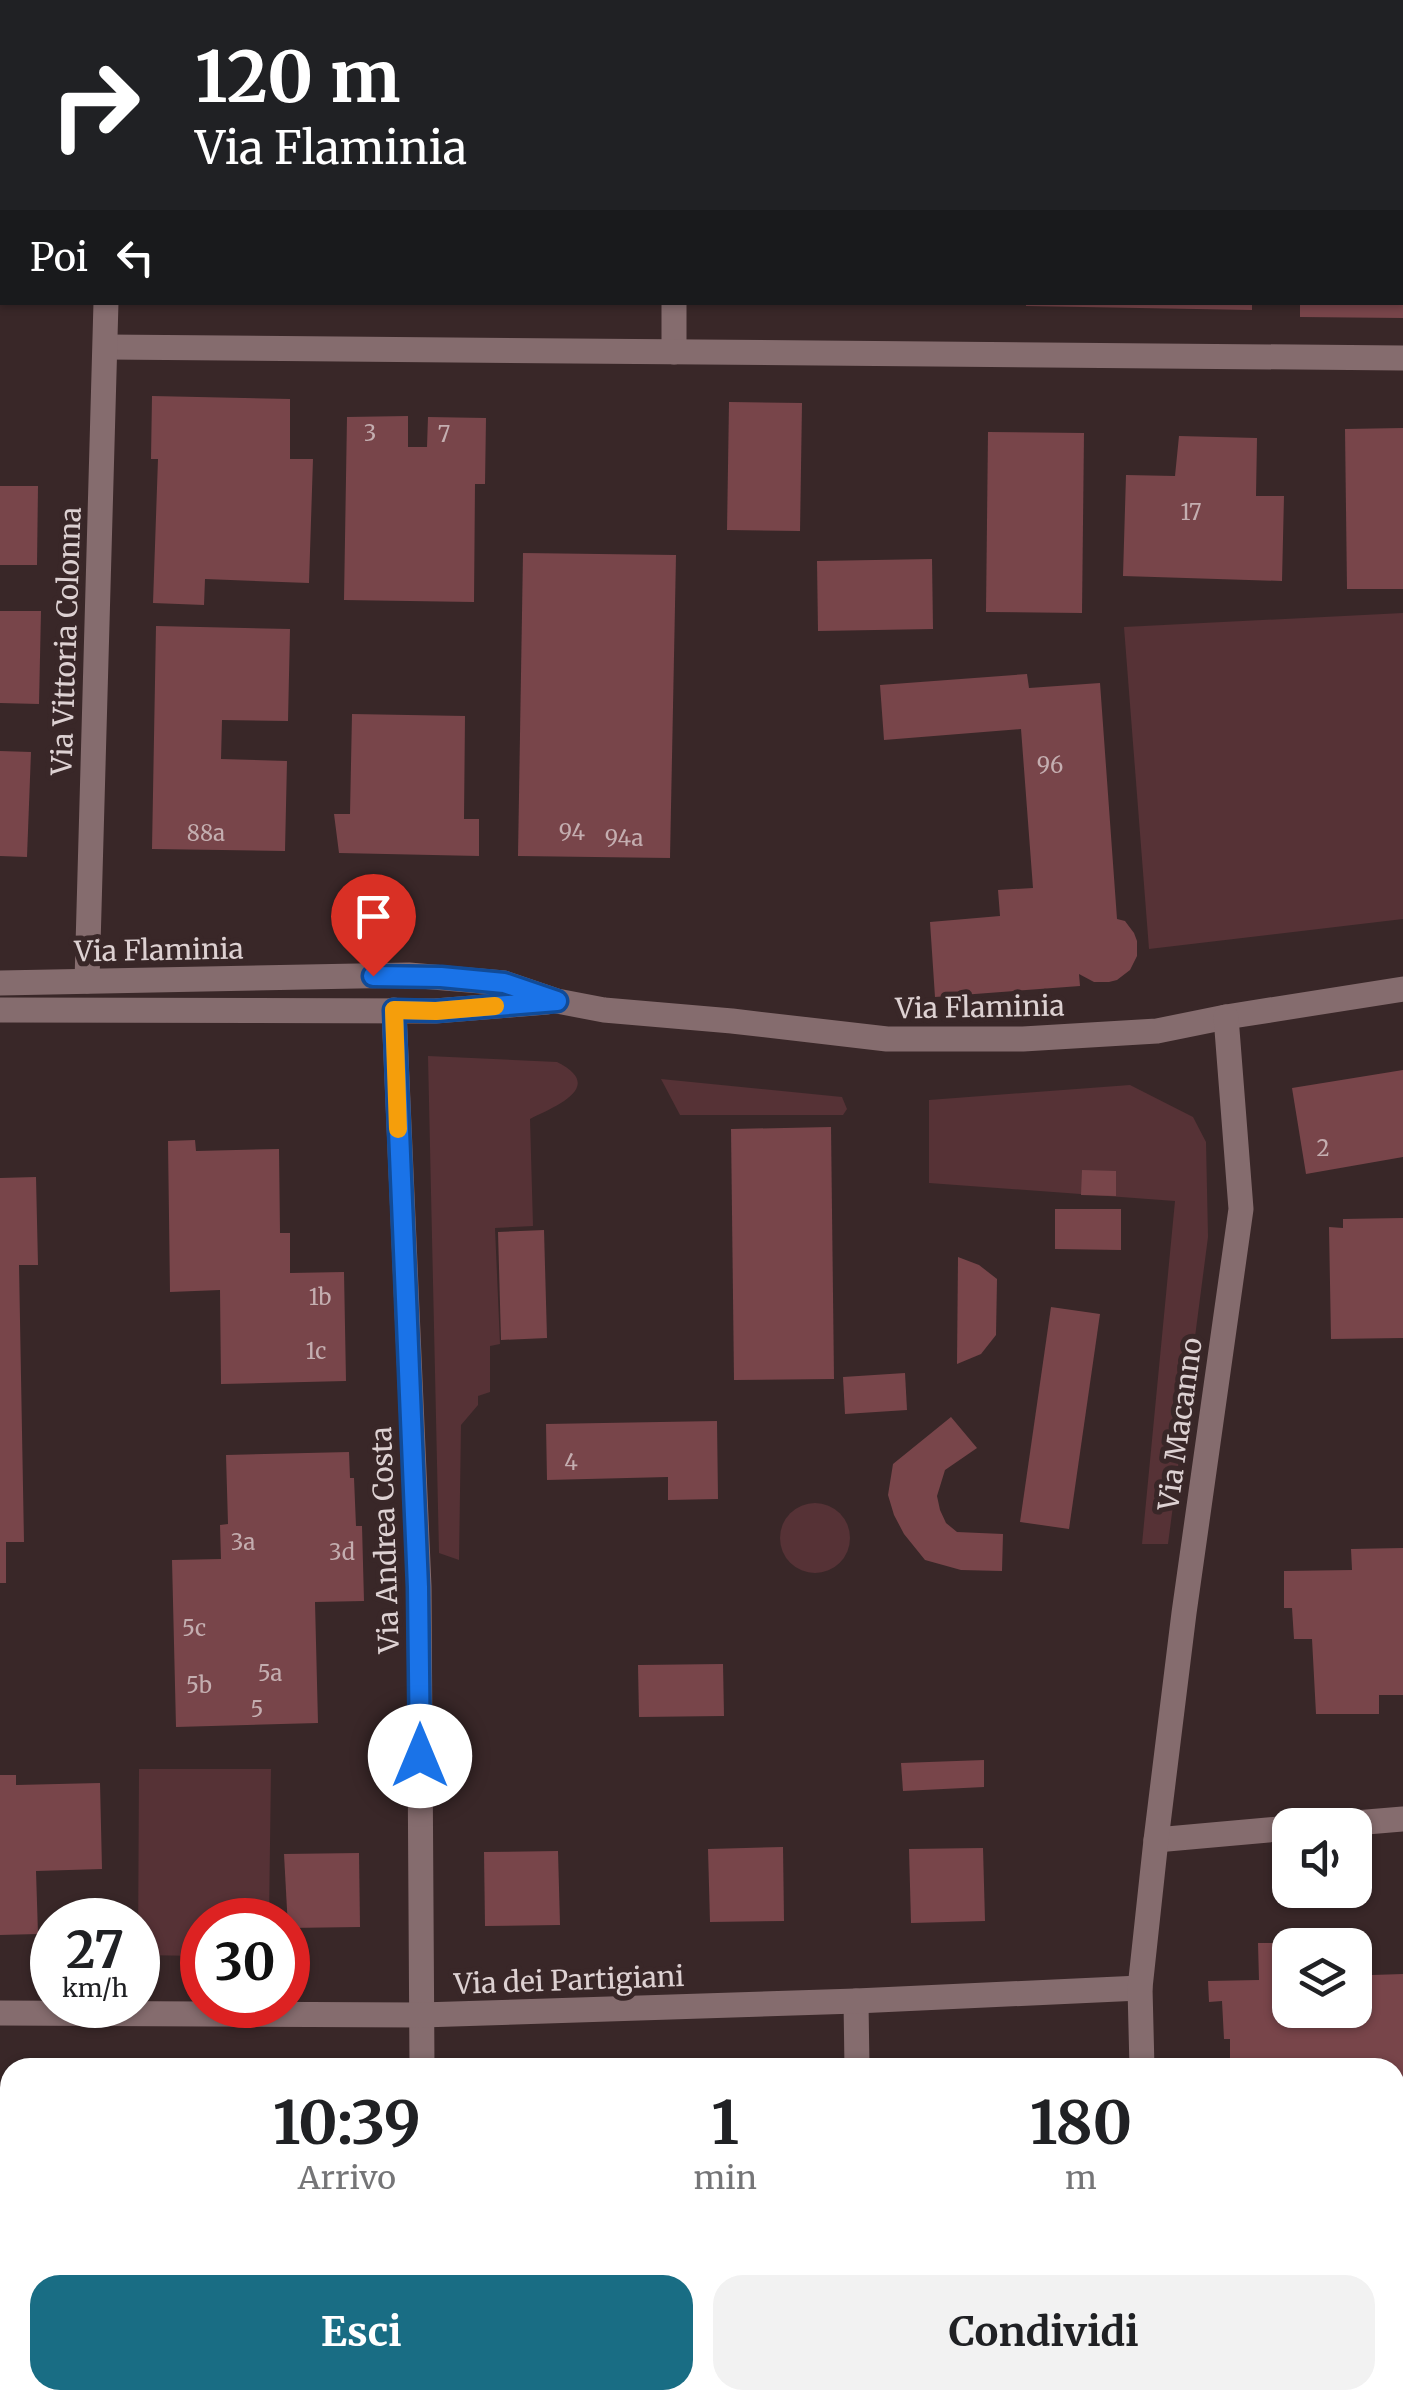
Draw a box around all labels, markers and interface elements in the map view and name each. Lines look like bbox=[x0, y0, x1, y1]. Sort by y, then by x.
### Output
text: 120 m bbox=[195, 33, 400, 121]
icon: right bbox=[30, 40, 160, 170]
text: Via Flaminia bbox=[195, 120, 467, 176]
icon: left bbox=[108, 230, 163, 285]
text: Poi bbox=[30, 234, 88, 281]
house number: 3 bbox=[364, 419, 376, 447]
house number: 7 bbox=[438, 420, 450, 448]
house number: 17 bbox=[1180, 498, 1202, 526]
street label: Via Vittoria Colonna bbox=[43, 506, 89, 777]
house number: 96 bbox=[1037, 751, 1063, 779]
house number: 94 bbox=[559, 818, 586, 846]
house number: 88a bbox=[187, 819, 225, 847]
house number: 94a bbox=[605, 824, 643, 852]
pin bbox=[331, 874, 416, 977]
icon: arrive bbox=[346, 889, 401, 944]
street label: Via Flaminia bbox=[73, 931, 244, 969]
street label: Via Flaminia bbox=[894, 988, 1065, 1026]
house number: 2 bbox=[1316, 1134, 1330, 1162]
house number: 1b bbox=[309, 1283, 331, 1311]
street label: Via Macanno bbox=[1150, 1335, 1210, 1514]
house number: 1c bbox=[306, 1337, 326, 1365]
street label: Via Andrea Costa bbox=[363, 1426, 407, 1655]
house number: 4 bbox=[564, 1448, 578, 1476]
house number: 3a bbox=[231, 1528, 255, 1556]
house number: 3d bbox=[329, 1538, 355, 1566]
house number: 5c bbox=[182, 1614, 206, 1642]
house number: 5a bbox=[258, 1659, 282, 1687]
house number: 5b bbox=[186, 1671, 212, 1699]
house number: 5 bbox=[251, 1695, 263, 1723]
position arrow bbox=[368, 1704, 472, 1808]
map controls bbox=[1272, 1808, 1372, 2028]
button: sound bbox=[1272, 1808, 1372, 1908]
speed limit sign: 30 bbox=[180, 1898, 310, 2028]
text: 27 bbox=[66, 1919, 124, 1982]
button: layers bbox=[1272, 1928, 1372, 2028]
street label: Via dei Partigiani bbox=[452, 1958, 685, 2002]
text: km/h bbox=[62, 1972, 128, 2004]
text: 10:39 bbox=[273, 2085, 421, 2160]
text: 1 bbox=[711, 2085, 739, 2160]
text: 180 bbox=[1030, 2085, 1132, 2160]
text: Arrivo bbox=[298, 2158, 396, 2198]
text: min bbox=[694, 2158, 757, 2198]
text: m bbox=[1065, 2158, 1097, 2198]
button: Esci bbox=[30, 2275, 693, 2390]
button: Condividi bbox=[713, 2275, 1375, 2390]

